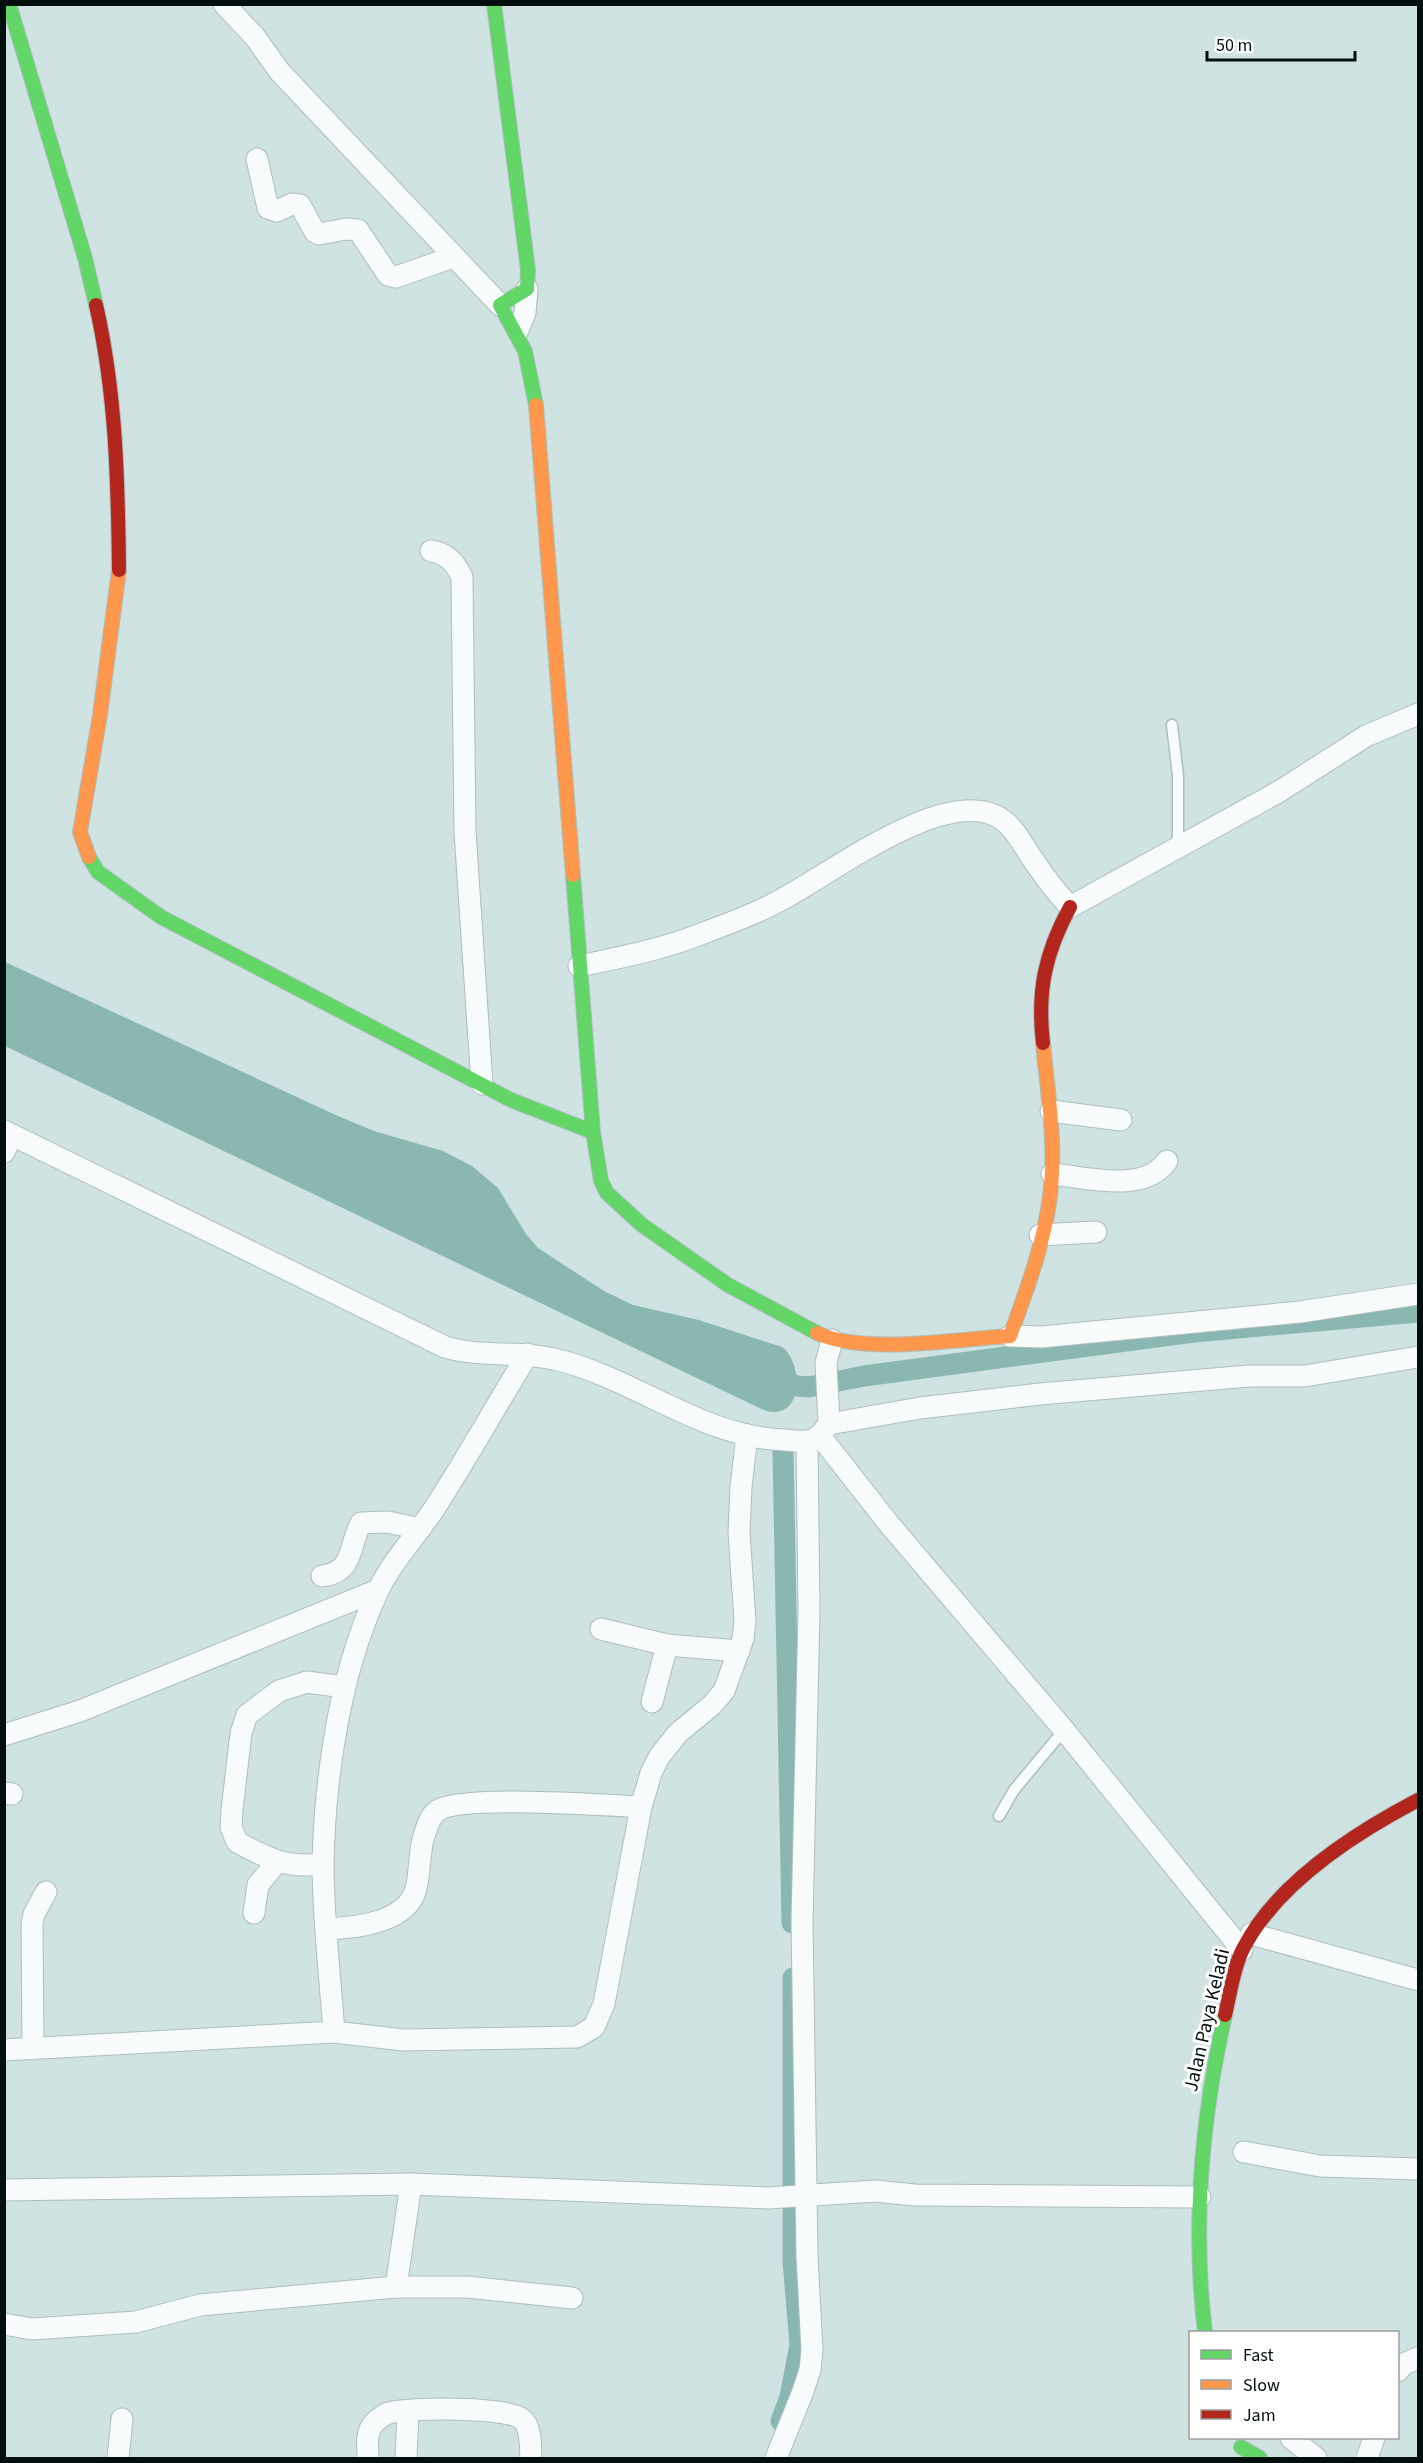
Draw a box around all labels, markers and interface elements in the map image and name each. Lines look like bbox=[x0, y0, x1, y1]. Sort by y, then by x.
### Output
scale bar bbox=[1207, 24, 1356, 62]
text: 50 m bbox=[1216, 33, 1252, 58]
street label: Jalan Paya Keladi bbox=[1177, 1946, 1237, 2094]
legend bbox=[1189, 2331, 1399, 2439]
text: Fast bbox=[1243, 2343, 1274, 2368]
text: Slow bbox=[1243, 2373, 1280, 2398]
text: Jam bbox=[1243, 2403, 1276, 2428]

